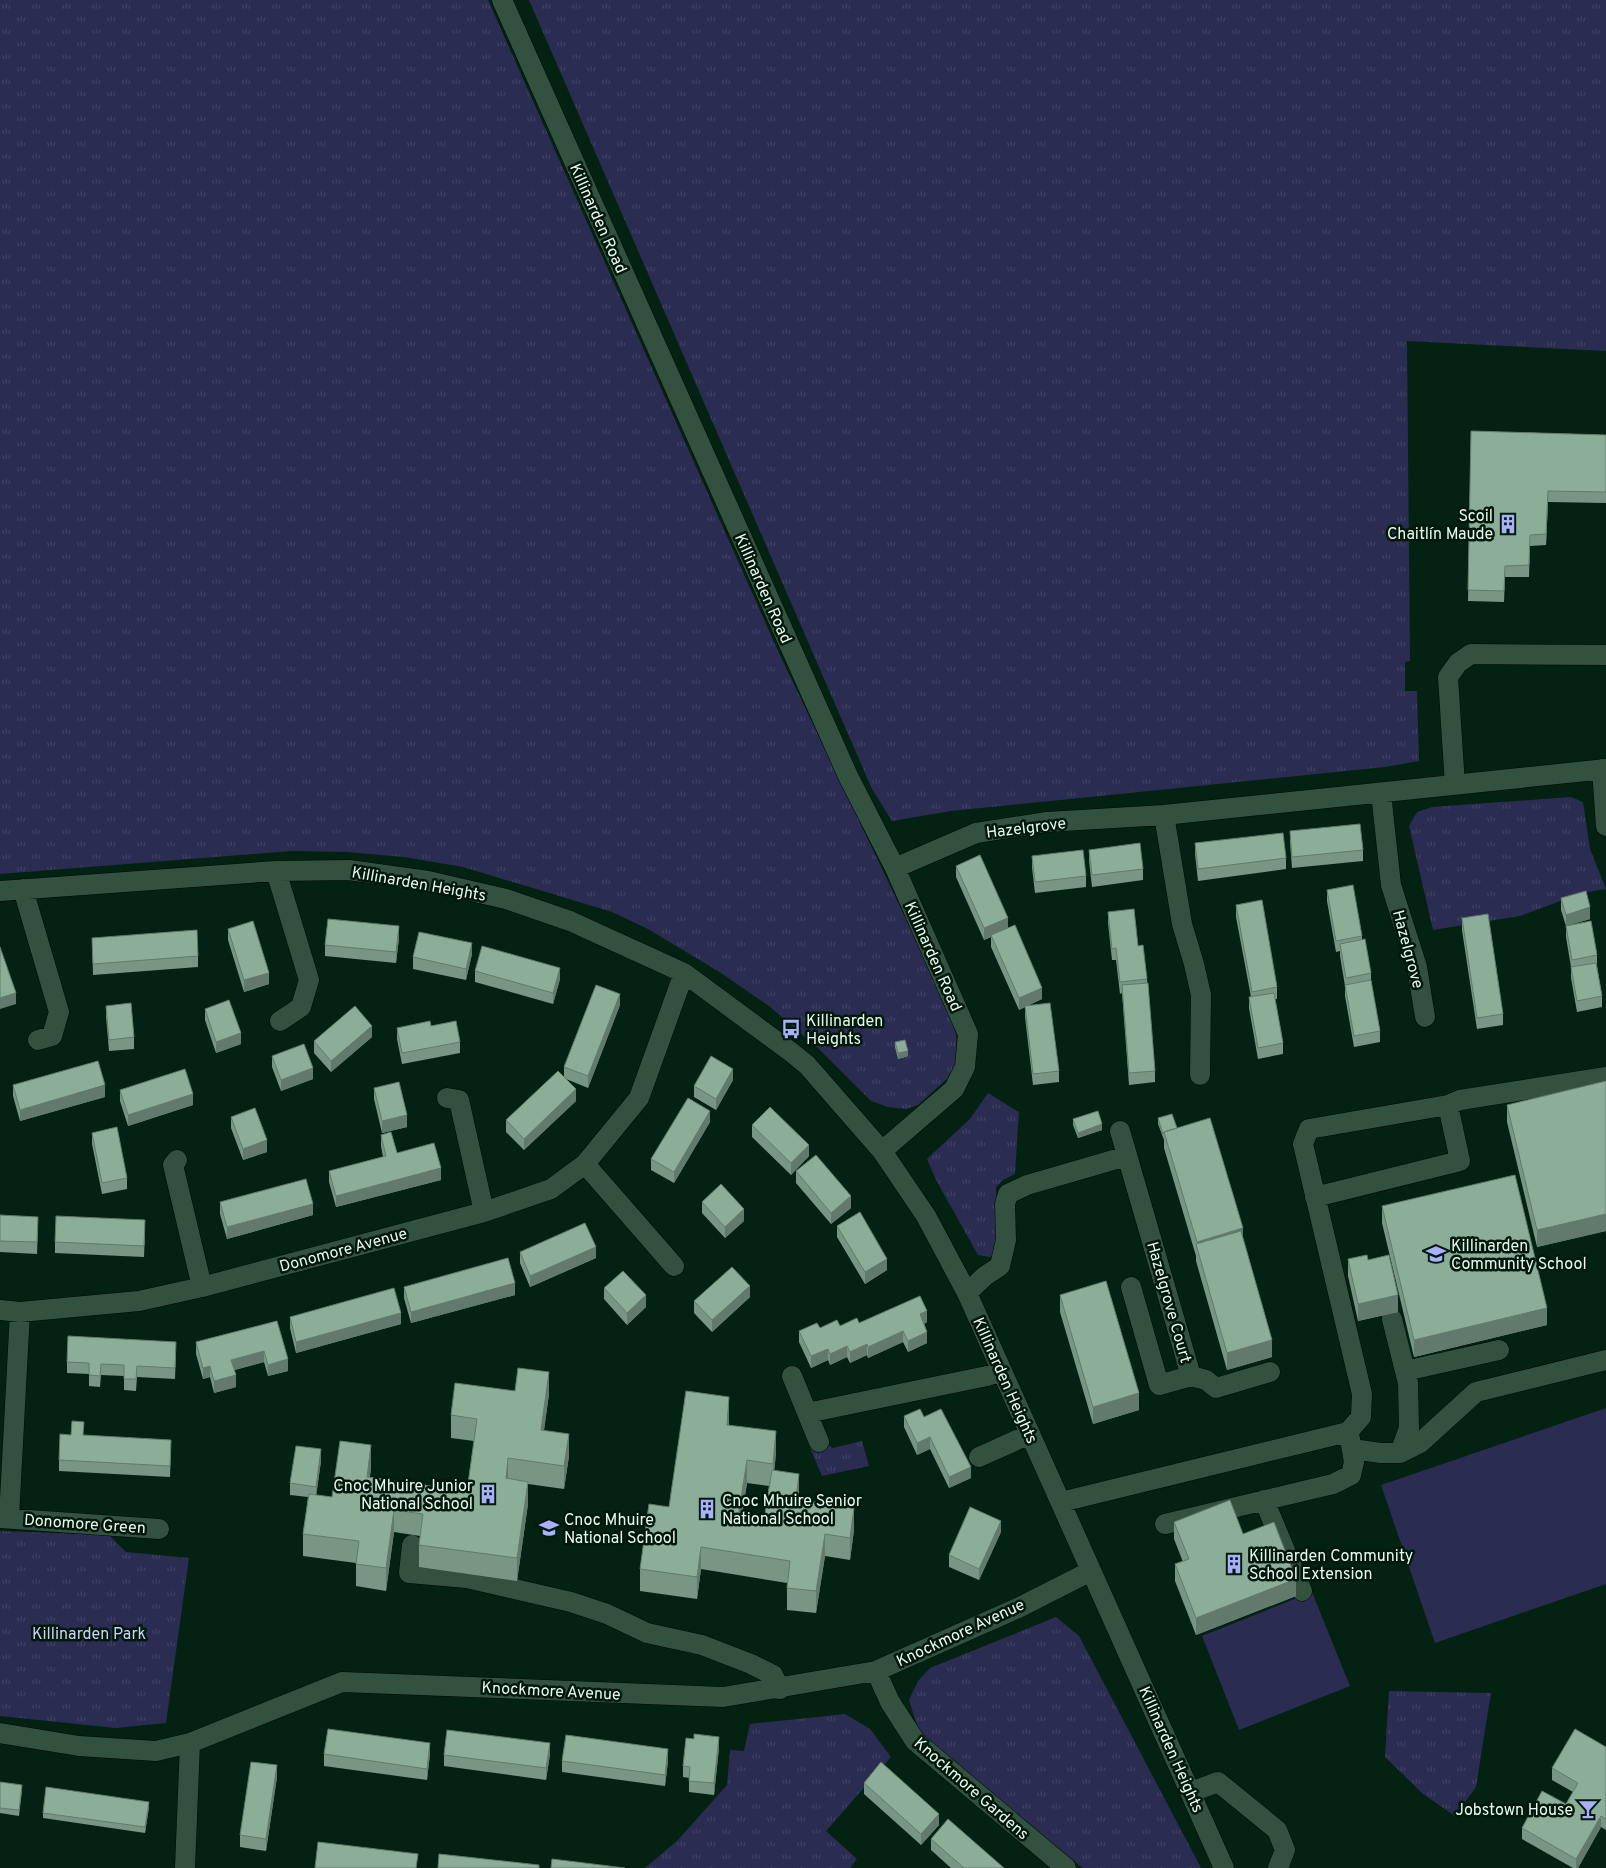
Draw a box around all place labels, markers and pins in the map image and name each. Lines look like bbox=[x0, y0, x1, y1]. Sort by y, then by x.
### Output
place label: Scoil Chaitlín Maude bbox=[1387, 507, 1493, 545]
building icon: Scoil Chaitlín Maude bbox=[1497, 513, 1519, 535]
place label: Killinarden Heights bbox=[806, 1012, 883, 1050]
bus stop icon: Killinarden Heights bbox=[780, 1018, 802, 1040]
place label: Killinarden Community School bbox=[1451, 1237, 1587, 1275]
school or university icon: Killinarden Community School bbox=[1425, 1243, 1447, 1265]
place label: Cnoc Mhuire Junior National School bbox=[333, 1477, 473, 1515]
building icon: Cnoc Mhuire Junior National School bbox=[477, 1483, 499, 1505]
place label: Cnoc Mhuire Senior National School bbox=[722, 1492, 862, 1530]
building icon: Cnoc Mhuire Senior National School bbox=[696, 1498, 718, 1520]
place label: Cnoc Mhuire National School bbox=[564, 1511, 676, 1549]
school or university icon: Cnoc Mhuire National School bbox=[538, 1517, 560, 1539]
place label: Killinarden Community School Extension bbox=[1249, 1547, 1413, 1585]
building icon: Killinarden Community School Extension bbox=[1223, 1553, 1245, 1575]
bar icon: Jobstown House bbox=[1577, 1798, 1599, 1820]
place label: Jobstown House bbox=[1455, 1801, 1573, 1821]

